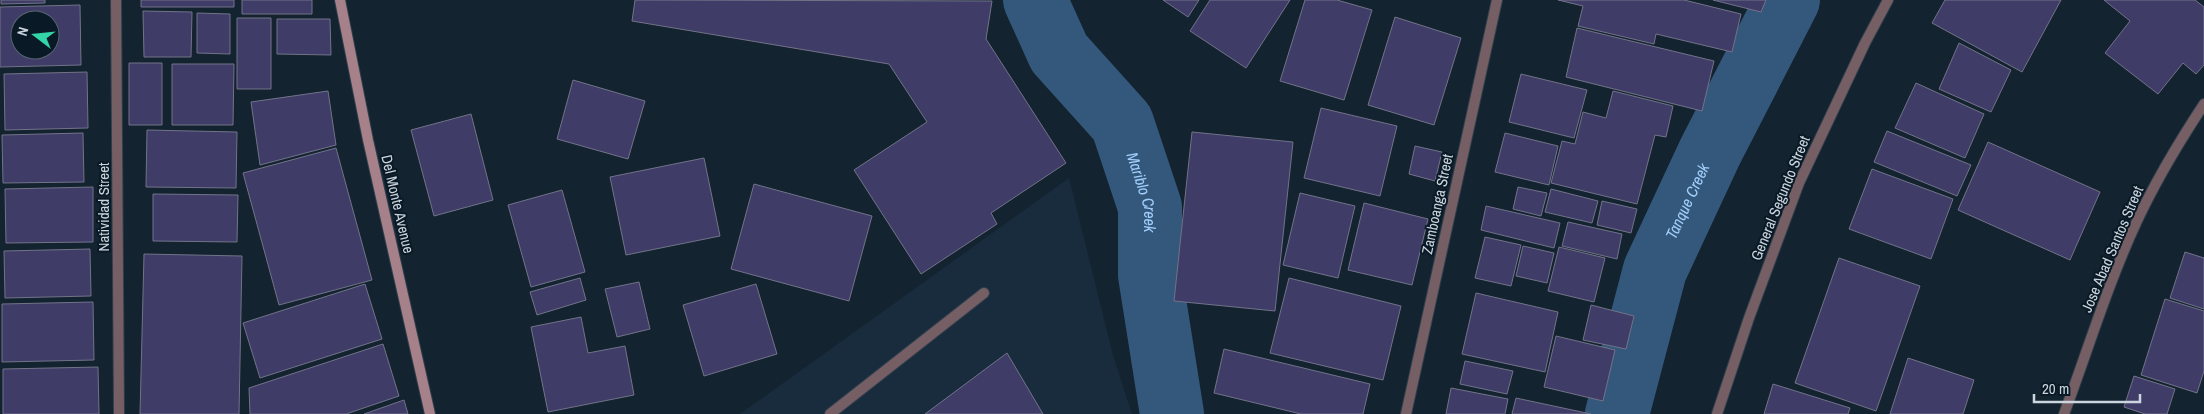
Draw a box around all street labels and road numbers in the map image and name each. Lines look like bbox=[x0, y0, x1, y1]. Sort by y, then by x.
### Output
street label: General Segundo Street bbox=[1745, 132, 1815, 263]
street label: Zamboanga Street bbox=[1416, 151, 1458, 256]
street label: Del Monte Avenue bbox=[376, 153, 420, 255]
street label: Natividad Street bbox=[93, 162, 114, 251]
street label: Jose Abad Santos Street bbox=[2076, 182, 2148, 315]

